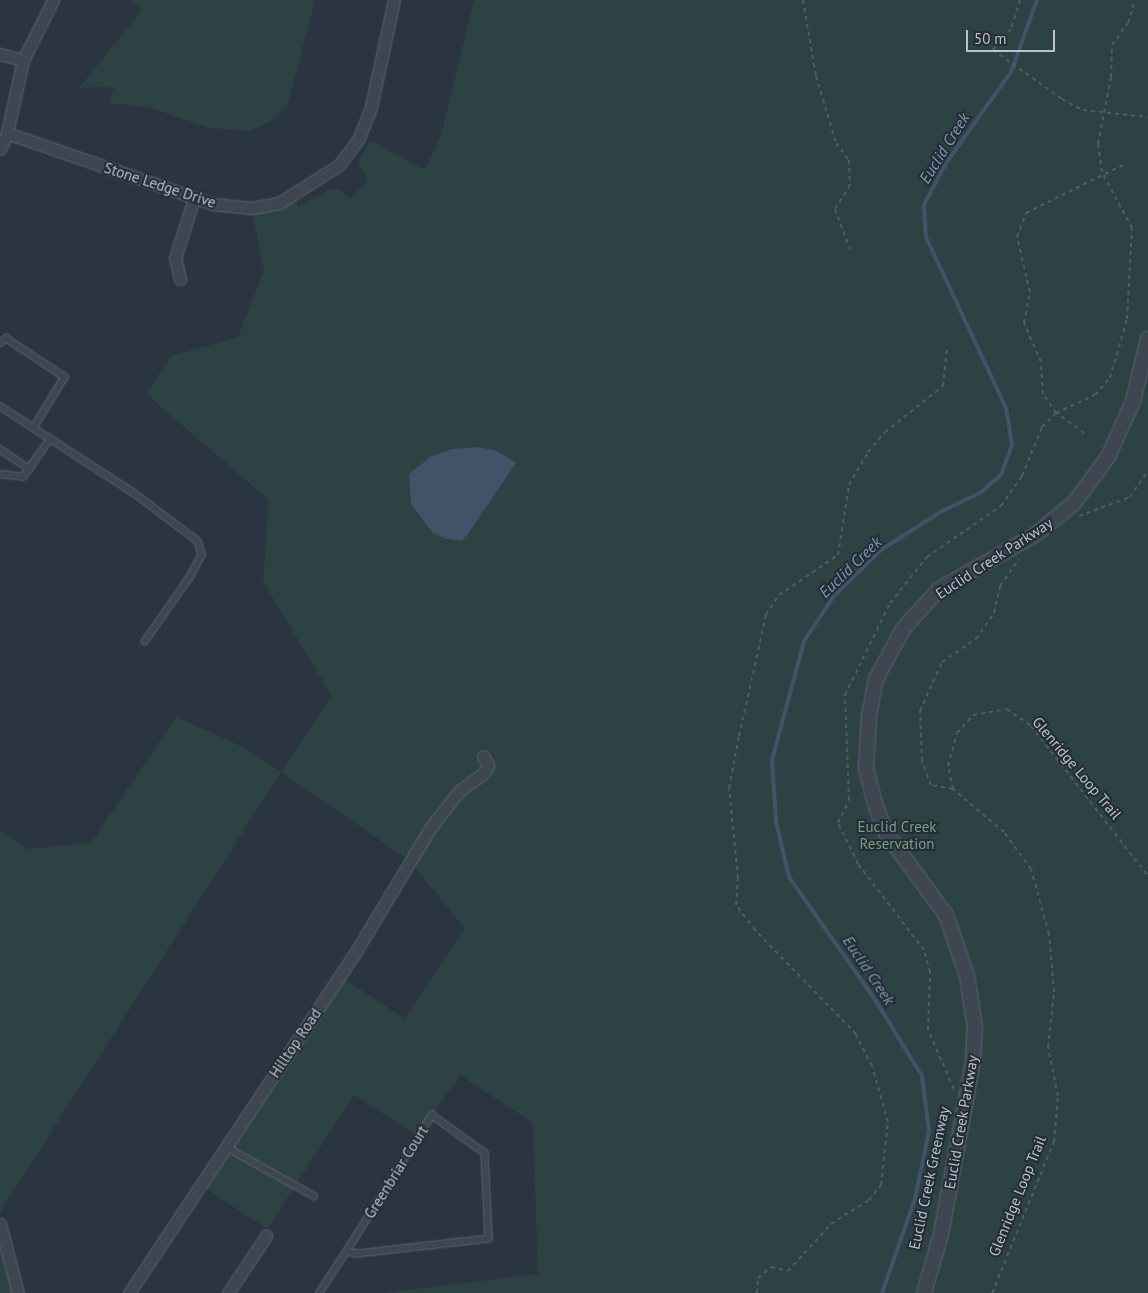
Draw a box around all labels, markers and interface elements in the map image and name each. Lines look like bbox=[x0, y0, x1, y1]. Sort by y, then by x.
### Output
scale bar bbox=[968, 20, 1057, 52]
text: 50 m bbox=[974, 29, 1007, 48]
water label: Euclid Creek bbox=[915, 109, 973, 187]
street label: Stone Ledge Drive bbox=[102, 158, 218, 212]
street label: Euclid Creek Parkway bbox=[932, 513, 1056, 603]
water label: Euclid Creek bbox=[815, 533, 885, 601]
street label: Glenridge Loop Trail bbox=[1029, 713, 1125, 823]
park label: Euclid Creek Reservation bbox=[857, 817, 937, 852]
water label: Euclid Creek bbox=[839, 932, 899, 1008]
street label: Hilltop Road bbox=[265, 1005, 325, 1081]
street label: Euclid Creek Parkway bbox=[940, 1053, 982, 1191]
street label: Euclid Creek Greenway bbox=[905, 1105, 953, 1251]
street label: Greenbriar Court bbox=[360, 1122, 432, 1222]
street label: Glenridge Loop Trail bbox=[984, 1133, 1050, 1259]

